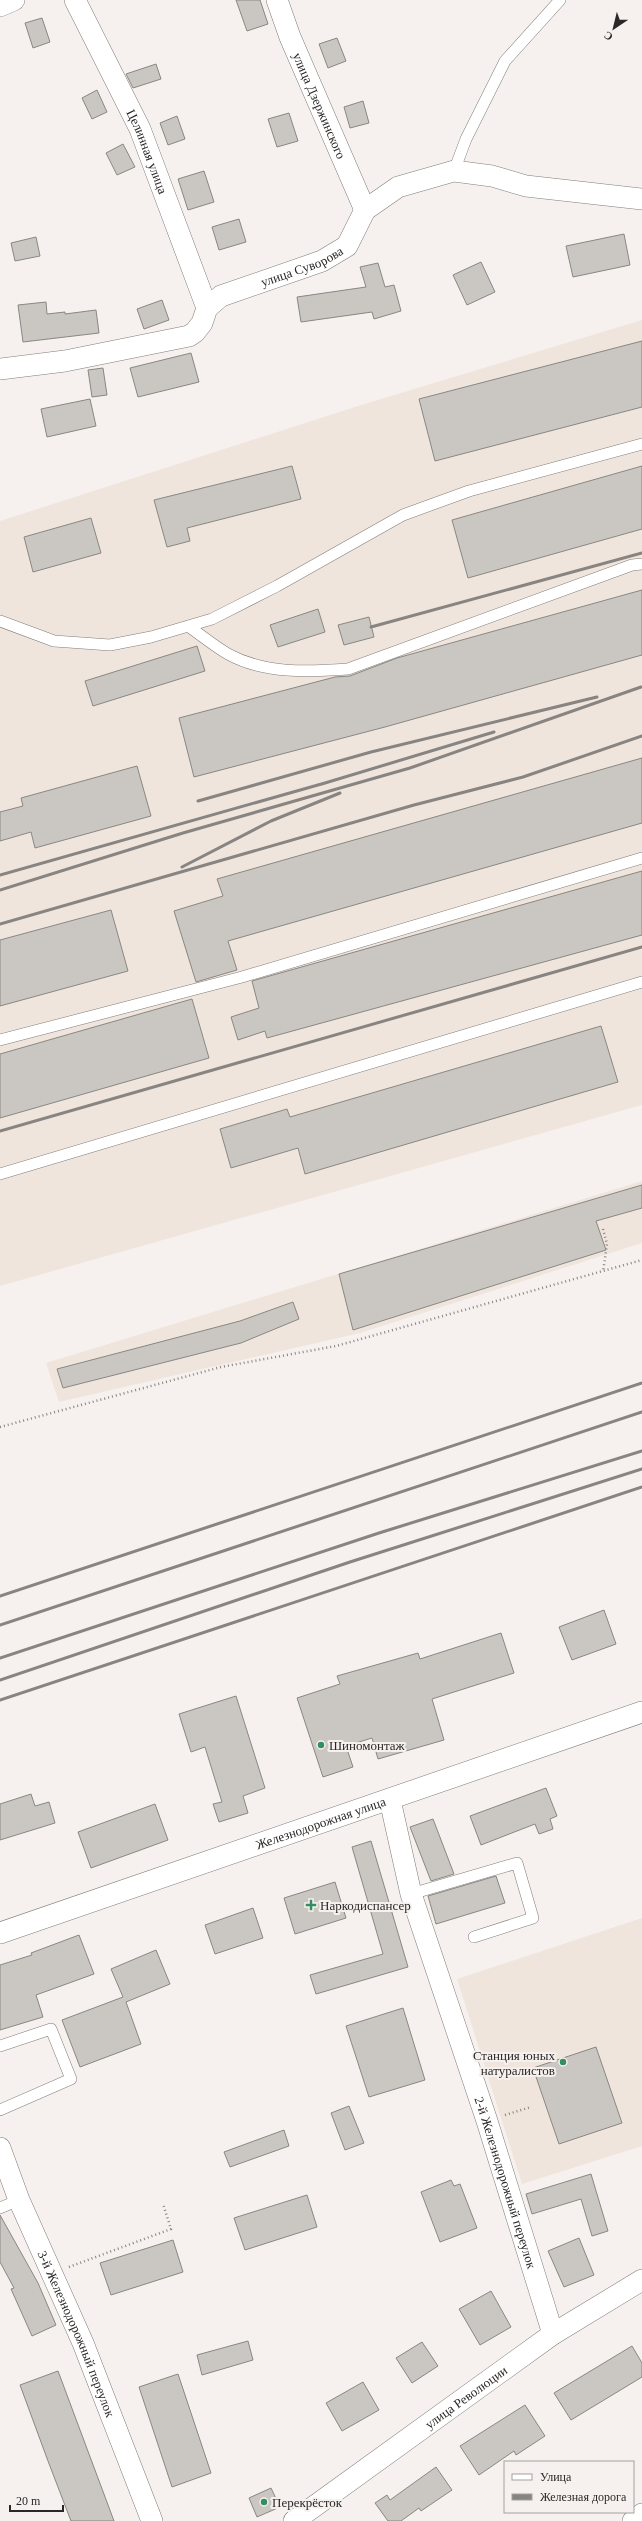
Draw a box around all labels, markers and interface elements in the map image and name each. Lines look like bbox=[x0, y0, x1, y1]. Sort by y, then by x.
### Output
north arrow bbox=[594, 8, 634, 48]
text: С bbox=[602, 29, 615, 43]
street label: улица Дзержинского bbox=[290, 50, 349, 161]
street label: Целинная улица bbox=[123, 107, 171, 196]
street label: улица Суворова bbox=[259, 243, 346, 290]
place label: Шиномонтаж bbox=[329, 1738, 406, 1753]
marker: Шиномонтаж bbox=[316, 1740, 326, 1750]
street label: Железнодорожная улица bbox=[254, 1794, 388, 1852]
place label: Наркодиспансер bbox=[320, 1898, 411, 1913]
marker: Наркодиспансер bbox=[305, 1899, 317, 1911]
place label: Станция юных натуралистов bbox=[473, 2048, 555, 2078]
marker: Станция юных натуралистов bbox=[558, 2057, 568, 2067]
street label: 2-й Железнодорожный переулок bbox=[471, 2095, 539, 2271]
street label: 3-й Железнодорожный переулок bbox=[35, 2248, 118, 2420]
street label: улица Революции bbox=[422, 2363, 510, 2432]
legend bbox=[504, 2461, 634, 2513]
text: Улица bbox=[540, 2470, 572, 2484]
scale bar bbox=[10, 2487, 63, 2513]
text: Железная дорога bbox=[540, 2490, 627, 2504]
text: 20 m bbox=[16, 2494, 41, 2508]
place label: Перекрёсток bbox=[272, 2495, 343, 2510]
marker: Перекрёсток bbox=[259, 2497, 269, 2507]

